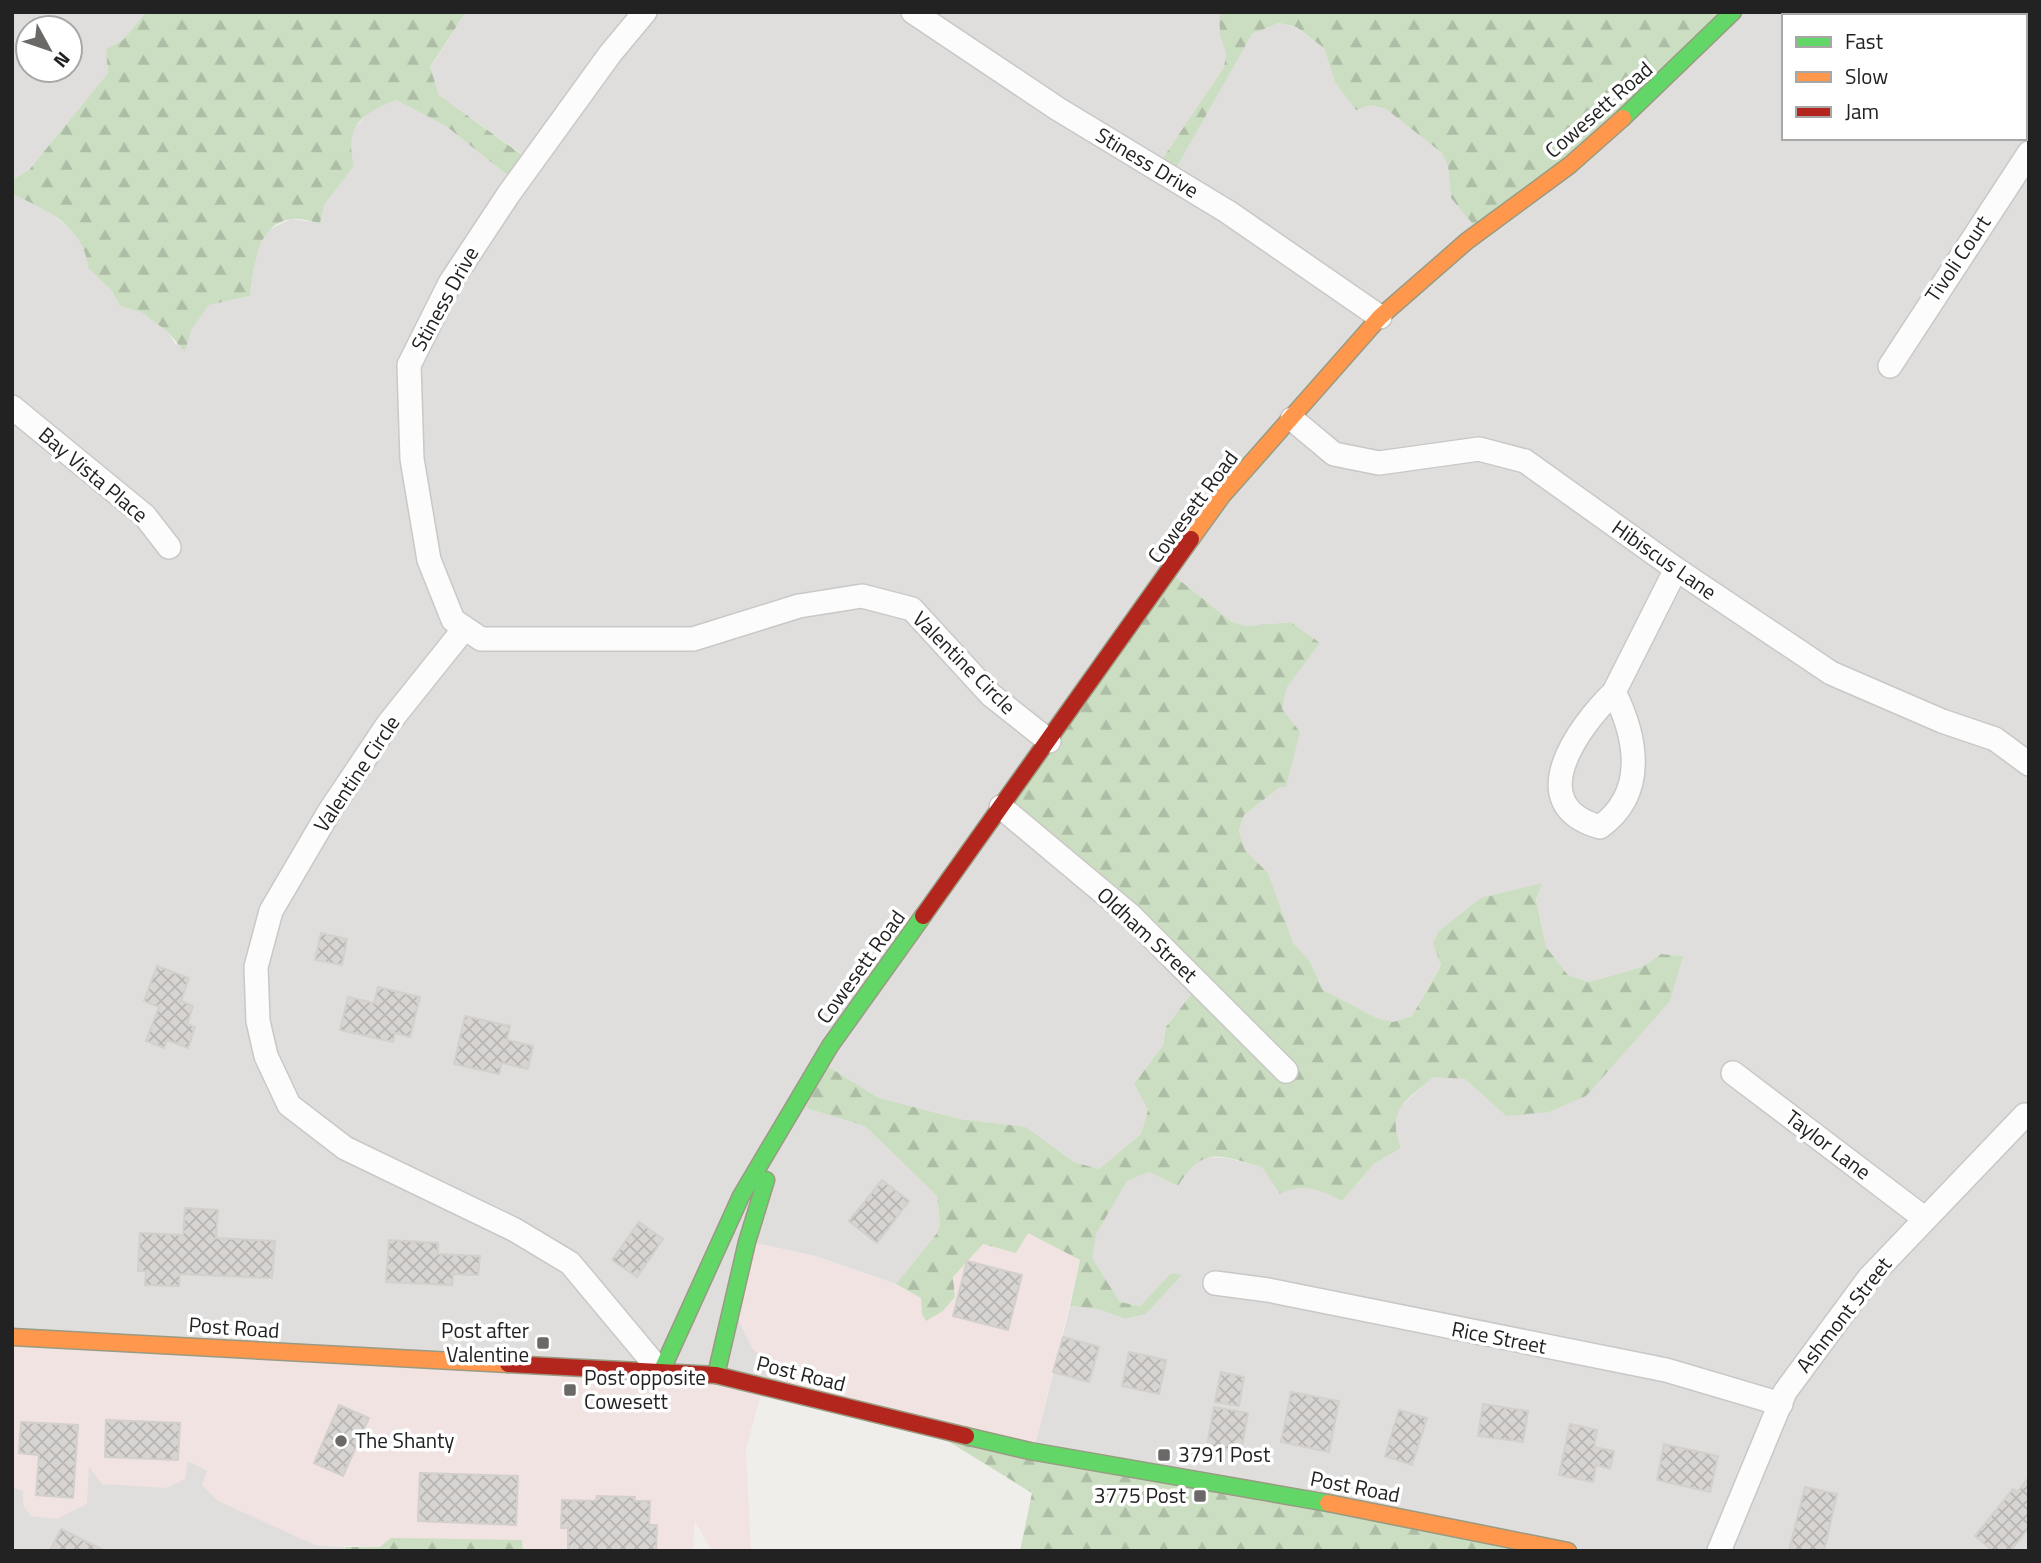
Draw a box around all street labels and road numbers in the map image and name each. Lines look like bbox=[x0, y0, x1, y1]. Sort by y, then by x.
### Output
street label: Cowesett Road bbox=[1537, 53, 1659, 165]
street label: Stiness Drive bbox=[1090, 119, 1205, 206]
street label: Tivoli Court bbox=[1916, 208, 1998, 308]
street label: Stiness Drive bbox=[402, 240, 486, 357]
street label: Bay Vista Place bbox=[32, 419, 156, 530]
street label: Cowesett Road bbox=[1139, 443, 1245, 569]
street label: Hibiscus Lane bbox=[1606, 511, 1723, 607]
street label: Valentine Circle bbox=[906, 603, 1024, 721]
street label: Valentine Circle bbox=[305, 709, 407, 838]
street label: Oldham Street bbox=[1090, 879, 1206, 990]
street label: Cowesett Road bbox=[808, 903, 912, 1030]
street label: Taylor Lane bbox=[1779, 1101, 1878, 1187]
street label: Ashmont Street bbox=[1788, 1249, 1899, 1379]
street label: Post Road bbox=[188, 1308, 280, 1346]
street label: Rice Street bbox=[1449, 1312, 1550, 1362]
street label: Post Road bbox=[753, 1347, 849, 1400]
street label: Post Road bbox=[1308, 1462, 1403, 1510]

